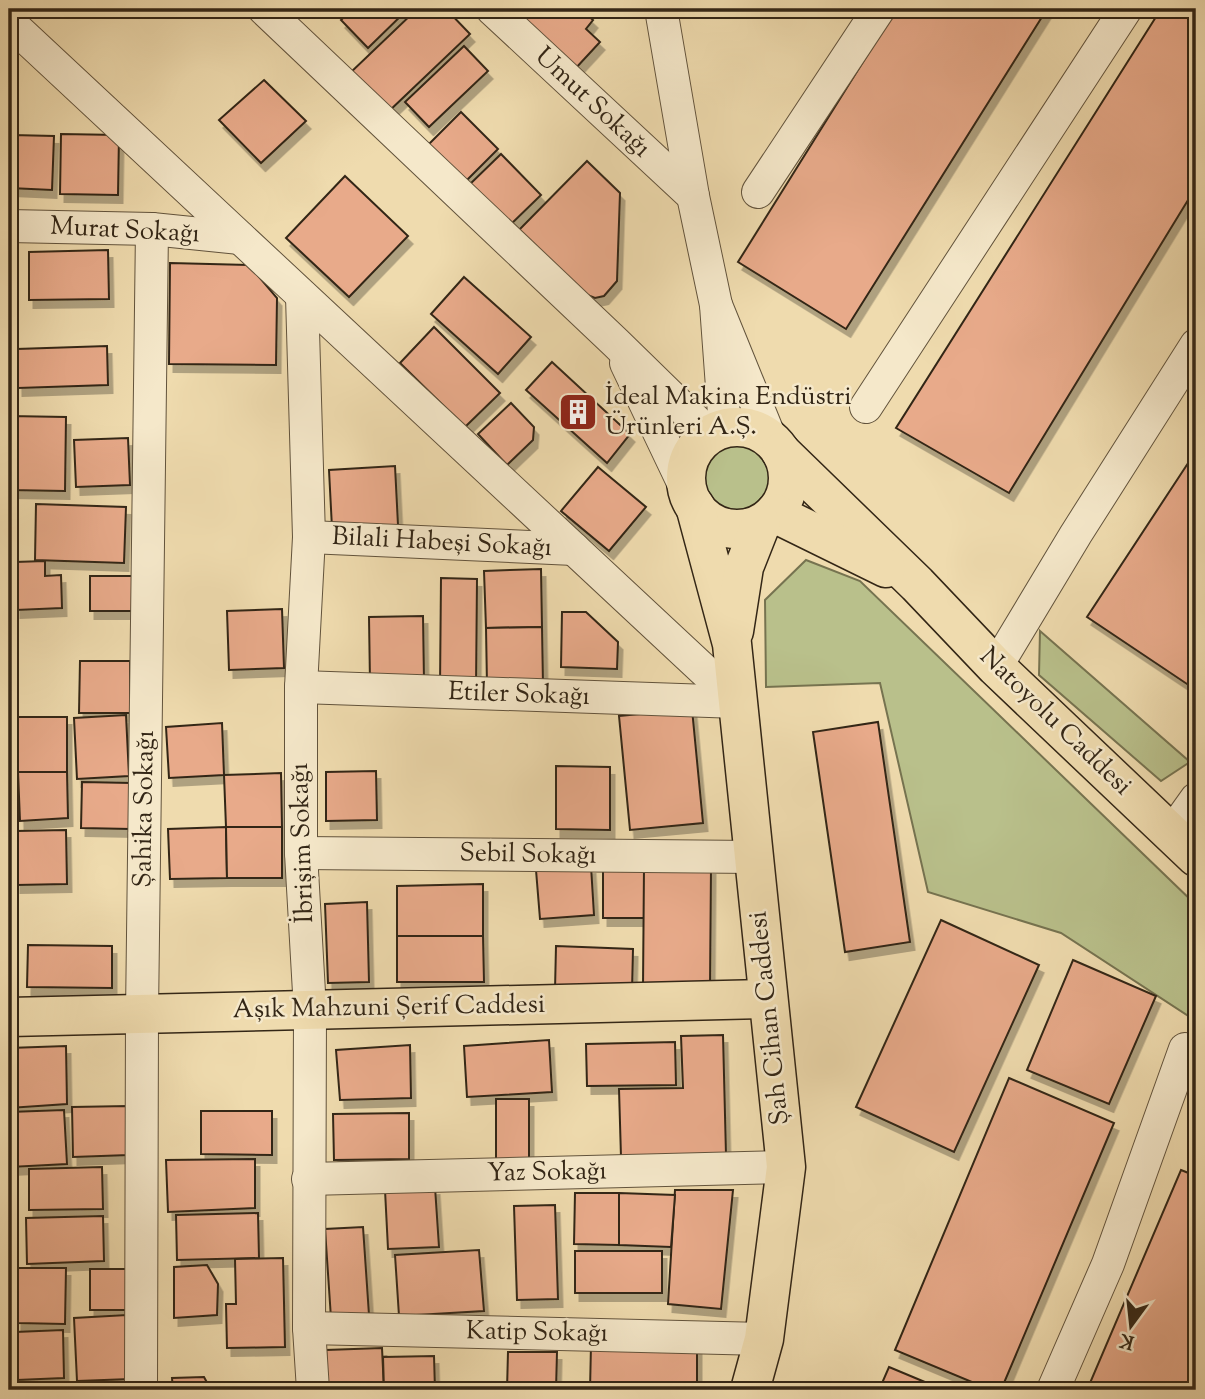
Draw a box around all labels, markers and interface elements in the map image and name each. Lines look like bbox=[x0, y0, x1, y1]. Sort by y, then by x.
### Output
street label: Umut Sokağı bbox=[526, 39, 658, 167]
street label: Murat Sokağı bbox=[49, 209, 201, 253]
place label: İdeal Makina Endüstri Ürünleri A.Ş. bbox=[605, 379, 852, 446]
building icon: İdeal Makina Endüstri Ürünleri A.Ş. bbox=[557, 391, 599, 433]
street label: Bilali Habeşi Sokağı bbox=[331, 519, 553, 567]
street label: Natoyolu Caddesi bbox=[970, 639, 1140, 805]
street label: Etiler Sokağı bbox=[447, 674, 591, 716]
street label: Şahika Sokağı bbox=[125, 730, 165, 888]
street label: İbrişim Sokağı bbox=[282, 762, 324, 924]
street label: Sebil Sokağı bbox=[459, 835, 597, 875]
street label: Şah Cihan Caddesi bbox=[740, 909, 800, 1127]
street label: Aşık Mahzuni Şerif Caddesi bbox=[232, 987, 546, 1029]
street label: Yaz Sokağı bbox=[487, 1153, 607, 1193]
north arrow bbox=[1096, 1290, 1166, 1360]
street label: Katip Sokağı bbox=[466, 1313, 608, 1353]
text: K bbox=[1117, 1325, 1137, 1355]

